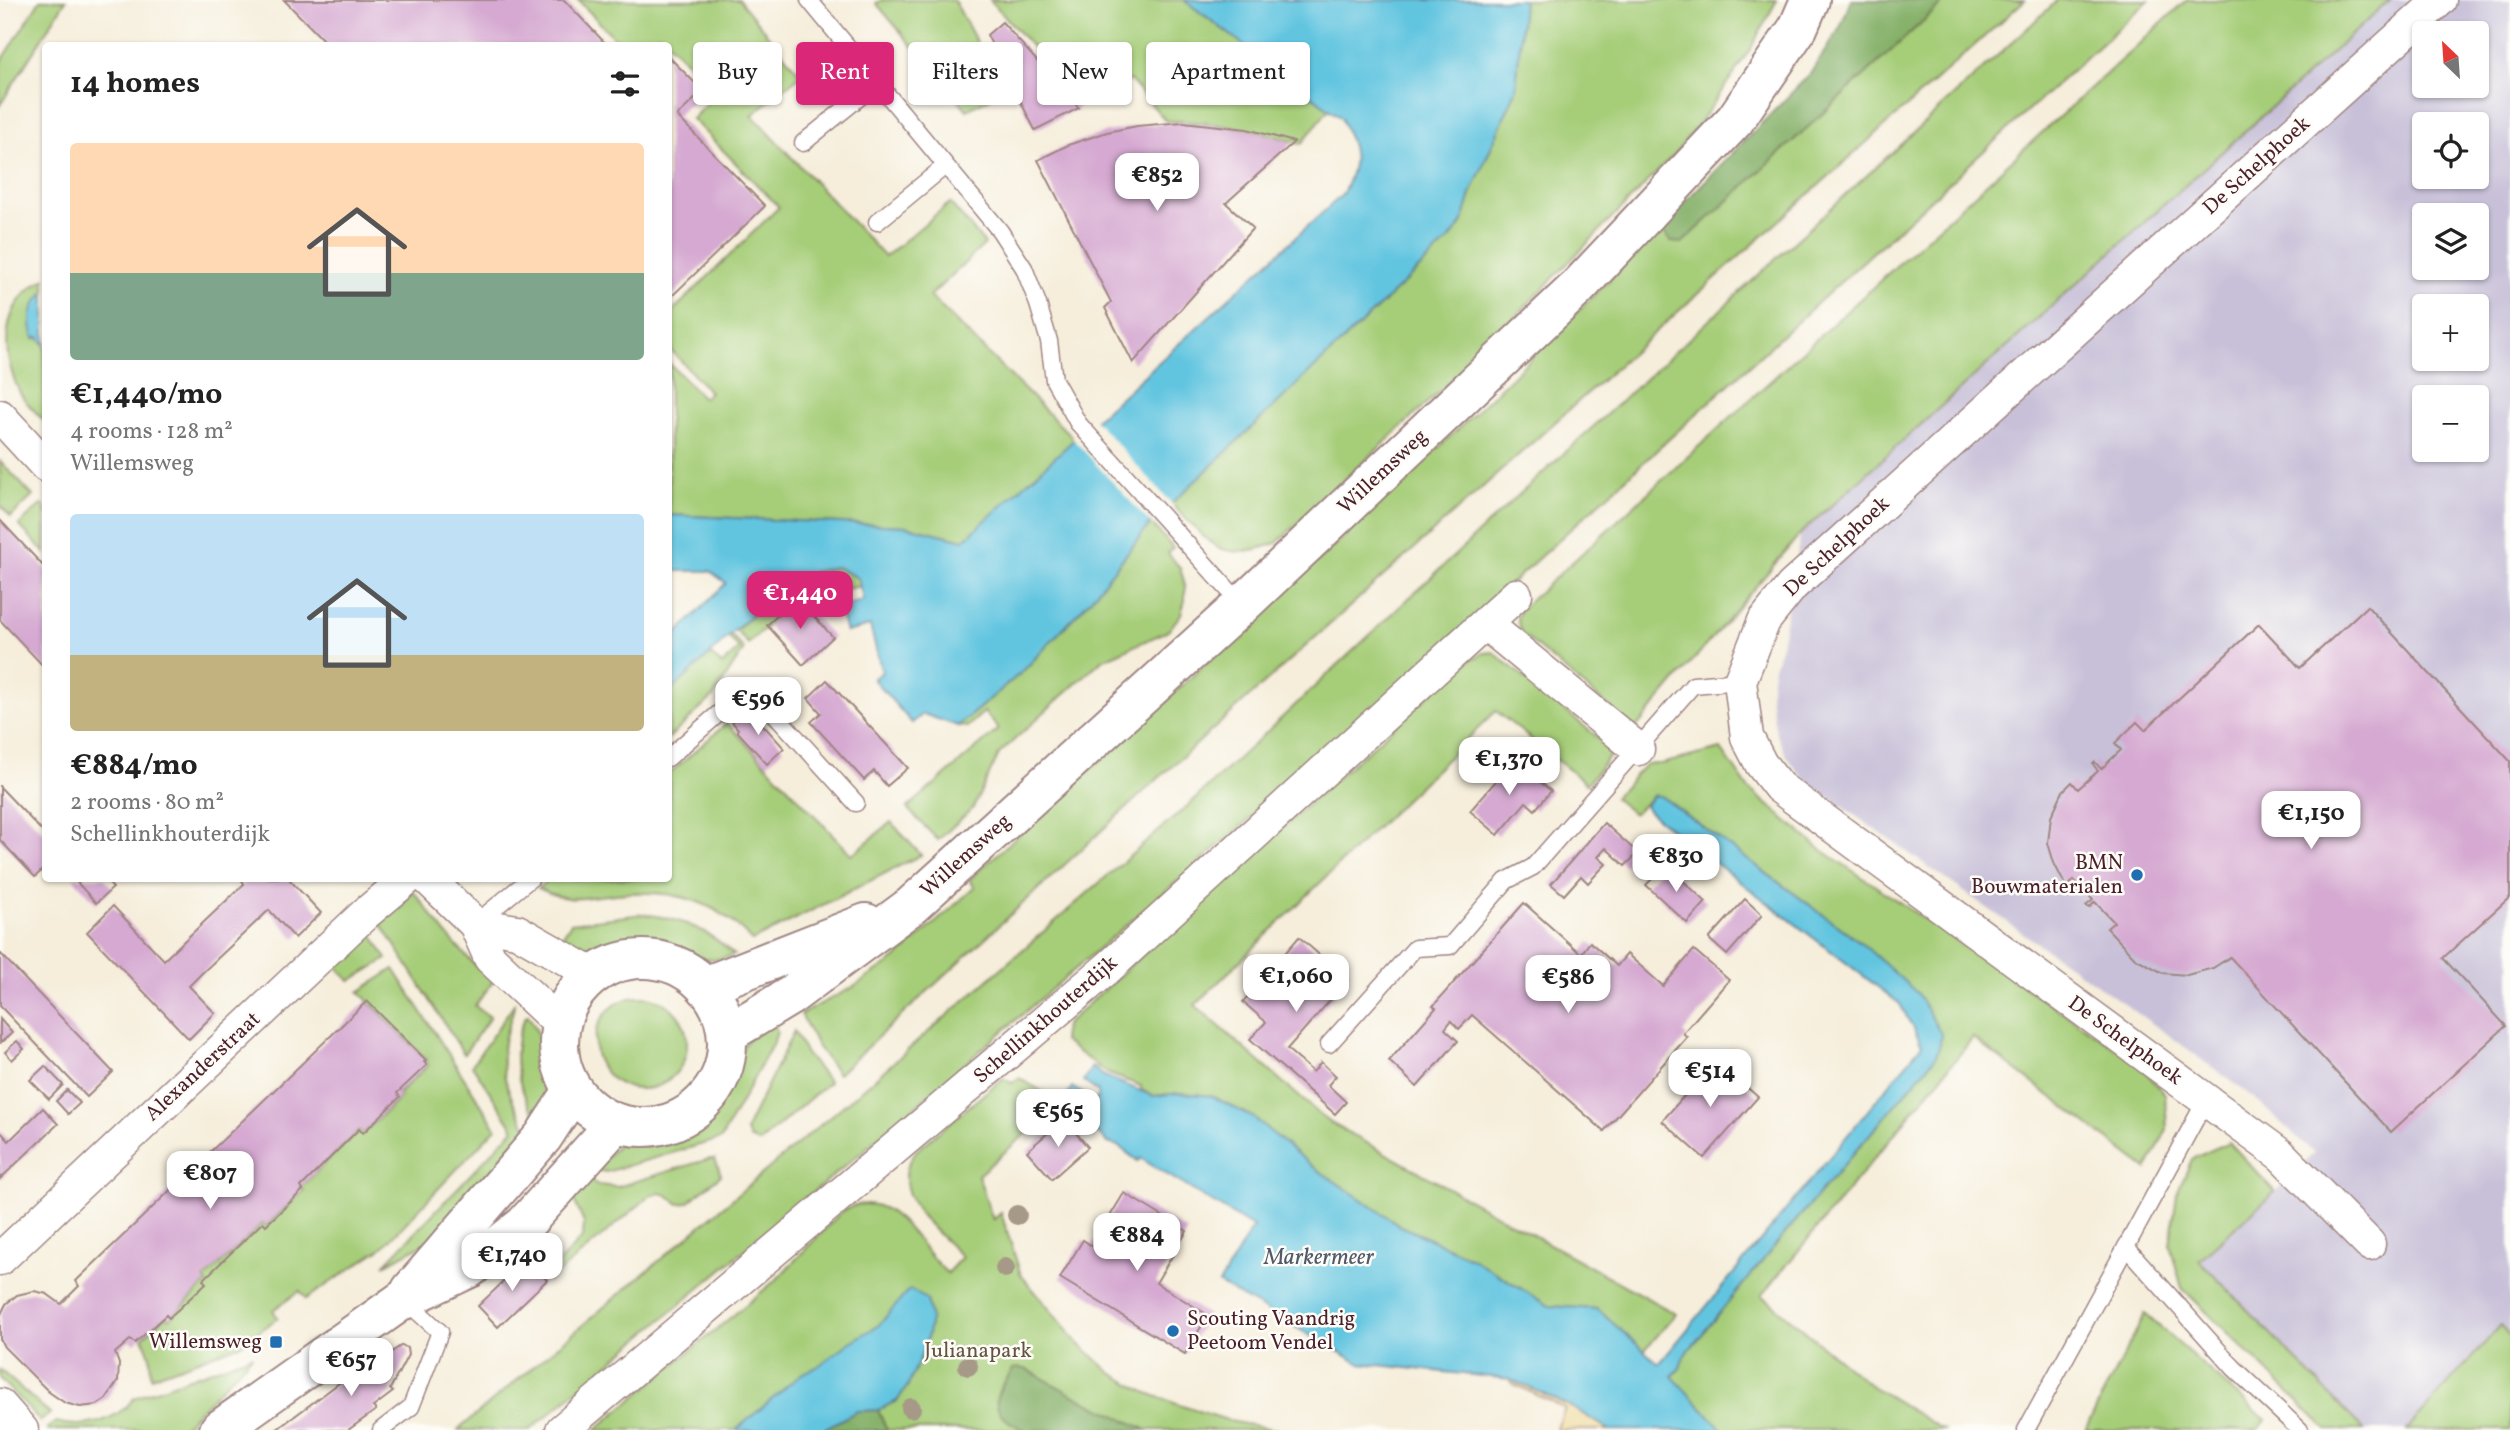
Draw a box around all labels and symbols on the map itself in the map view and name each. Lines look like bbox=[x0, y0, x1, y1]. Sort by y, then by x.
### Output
north arrow bbox=[2412, 21, 2488, 98]
street label: De Schelphoek bbox=[2197, 109, 2317, 222]
pin: €852 bbox=[1116, 154, 1198, 213]
street label: Willemsweg bbox=[1332, 423, 1434, 521]
street label: De Schelphoek bbox=[1778, 490, 1897, 604]
pin: €1,440 bbox=[743, 572, 857, 631]
pin: €596 bbox=[717, 678, 799, 737]
pin: €1,370 bbox=[1452, 738, 1566, 797]
pin: €1,150 bbox=[2254, 792, 2368, 851]
street label: Willemsweg bbox=[914, 807, 1018, 905]
pin: €830 bbox=[1635, 834, 1717, 894]
place label: BMN Bouwmaterialen bbox=[1971, 849, 2123, 902]
marker: BMN Bouwmaterialen bbox=[2129, 867, 2145, 883]
street label: Schellinkhouterdijk bbox=[968, 949, 1125, 1091]
pin: €1,060 bbox=[1239, 954, 1353, 1014]
pin: €586 bbox=[1527, 956, 1609, 1015]
street label: De Schelphoek bbox=[2062, 989, 2189, 1093]
street label: Alexanderstraat bbox=[139, 1006, 267, 1128]
pin: €514 bbox=[1669, 1050, 1751, 1109]
pin: €565 bbox=[1017, 1090, 1099, 1149]
pin: €807 bbox=[169, 1152, 251, 1211]
pin: €884 bbox=[1096, 1214, 1178, 1273]
pin: €1,740 bbox=[455, 1234, 569, 1293]
water label: Markermeer bbox=[1263, 1242, 1374, 1274]
place label: Scouting Vaandrig Peetoom Vendel bbox=[1187, 1305, 1355, 1358]
marker: Scouting Vaandrig Peetoom Vendel bbox=[1165, 1323, 1181, 1339]
place label: Willemsweg bbox=[149, 1328, 262, 1357]
marker: Willemsweg bbox=[268, 1334, 284, 1350]
park label: Julianapark bbox=[924, 1337, 1032, 1366]
pin: €657 bbox=[310, 1338, 392, 1398]

